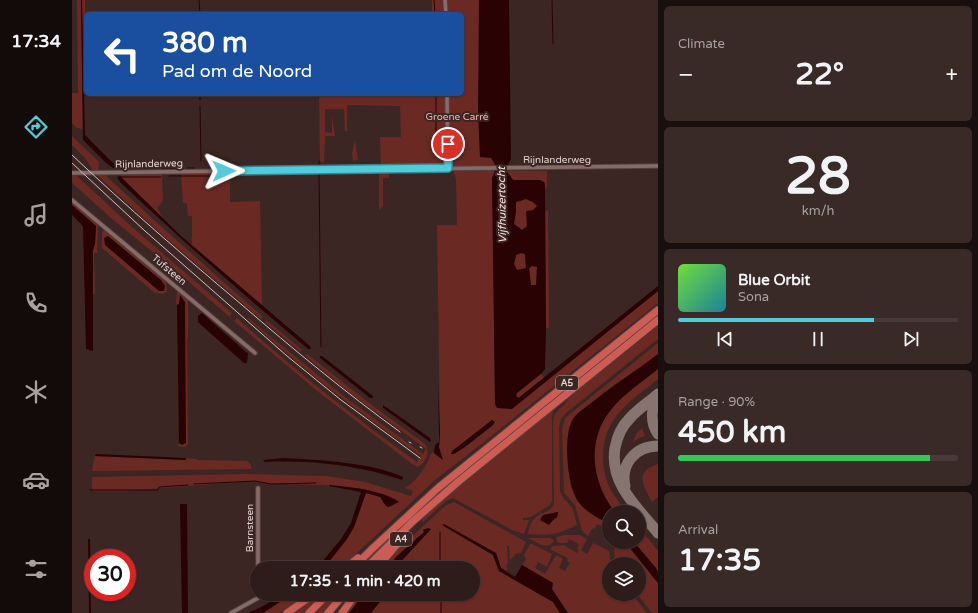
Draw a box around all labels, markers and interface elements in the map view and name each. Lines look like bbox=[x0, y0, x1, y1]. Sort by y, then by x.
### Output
text: 380 m bbox=[162, 26, 248, 60]
icon: left bbox=[96, 28, 148, 80]
text: 17:34 bbox=[11, 30, 61, 52]
text: Climate bbox=[678, 36, 725, 52]
text: 22° bbox=[795, 56, 844, 93]
text: Pad om de Noord bbox=[162, 60, 312, 82]
text: − bbox=[678, 62, 694, 88]
text: + bbox=[946, 62, 958, 88]
park label: Groene Carré bbox=[425, 111, 489, 123]
icon: directions bbox=[22, 113, 50, 141]
pin bbox=[431, 127, 465, 161]
icon: arrive bbox=[437, 133, 459, 155]
text: 28 bbox=[785, 145, 851, 208]
position arrow bbox=[203, 150, 245, 192]
street label: Rijnlanderweg bbox=[523, 154, 591, 166]
street label: Rijnlanderweg bbox=[115, 157, 183, 171]
water label: Vijfhuizertocht bbox=[495, 165, 509, 243]
icon: music bbox=[22, 201, 50, 229]
text: km/h bbox=[802, 203, 834, 219]
street label: Tufsteen bbox=[149, 252, 189, 288]
text: Blue Orbit bbox=[738, 271, 810, 289]
icon: phone bbox=[22, 289, 50, 317]
text: Sona bbox=[738, 289, 769, 305]
icon: previous bbox=[714, 328, 736, 350]
icon: pause bbox=[807, 328, 829, 350]
icon: next bbox=[900, 328, 922, 350]
road number: A5 bbox=[556, 376, 578, 390]
icon: climate bbox=[22, 378, 50, 406]
text: Range · 90% bbox=[678, 394, 755, 410]
text: 450 km bbox=[678, 414, 786, 451]
icon: car bbox=[22, 466, 50, 494]
street label: Barnsteen bbox=[244, 504, 256, 552]
map controls bbox=[602, 505, 646, 601]
button: search bbox=[602, 505, 646, 549]
text: Arrival bbox=[678, 522, 718, 538]
road number: A4 bbox=[390, 532, 412, 546]
text: 17:35 bbox=[678, 542, 761, 579]
speed limit sign: 30 bbox=[84, 549, 136, 601]
icon: filters bbox=[22, 555, 50, 583]
button: layers bbox=[602, 557, 646, 601]
text: 17:35 · 1 min · 420 m bbox=[290, 572, 440, 590]

